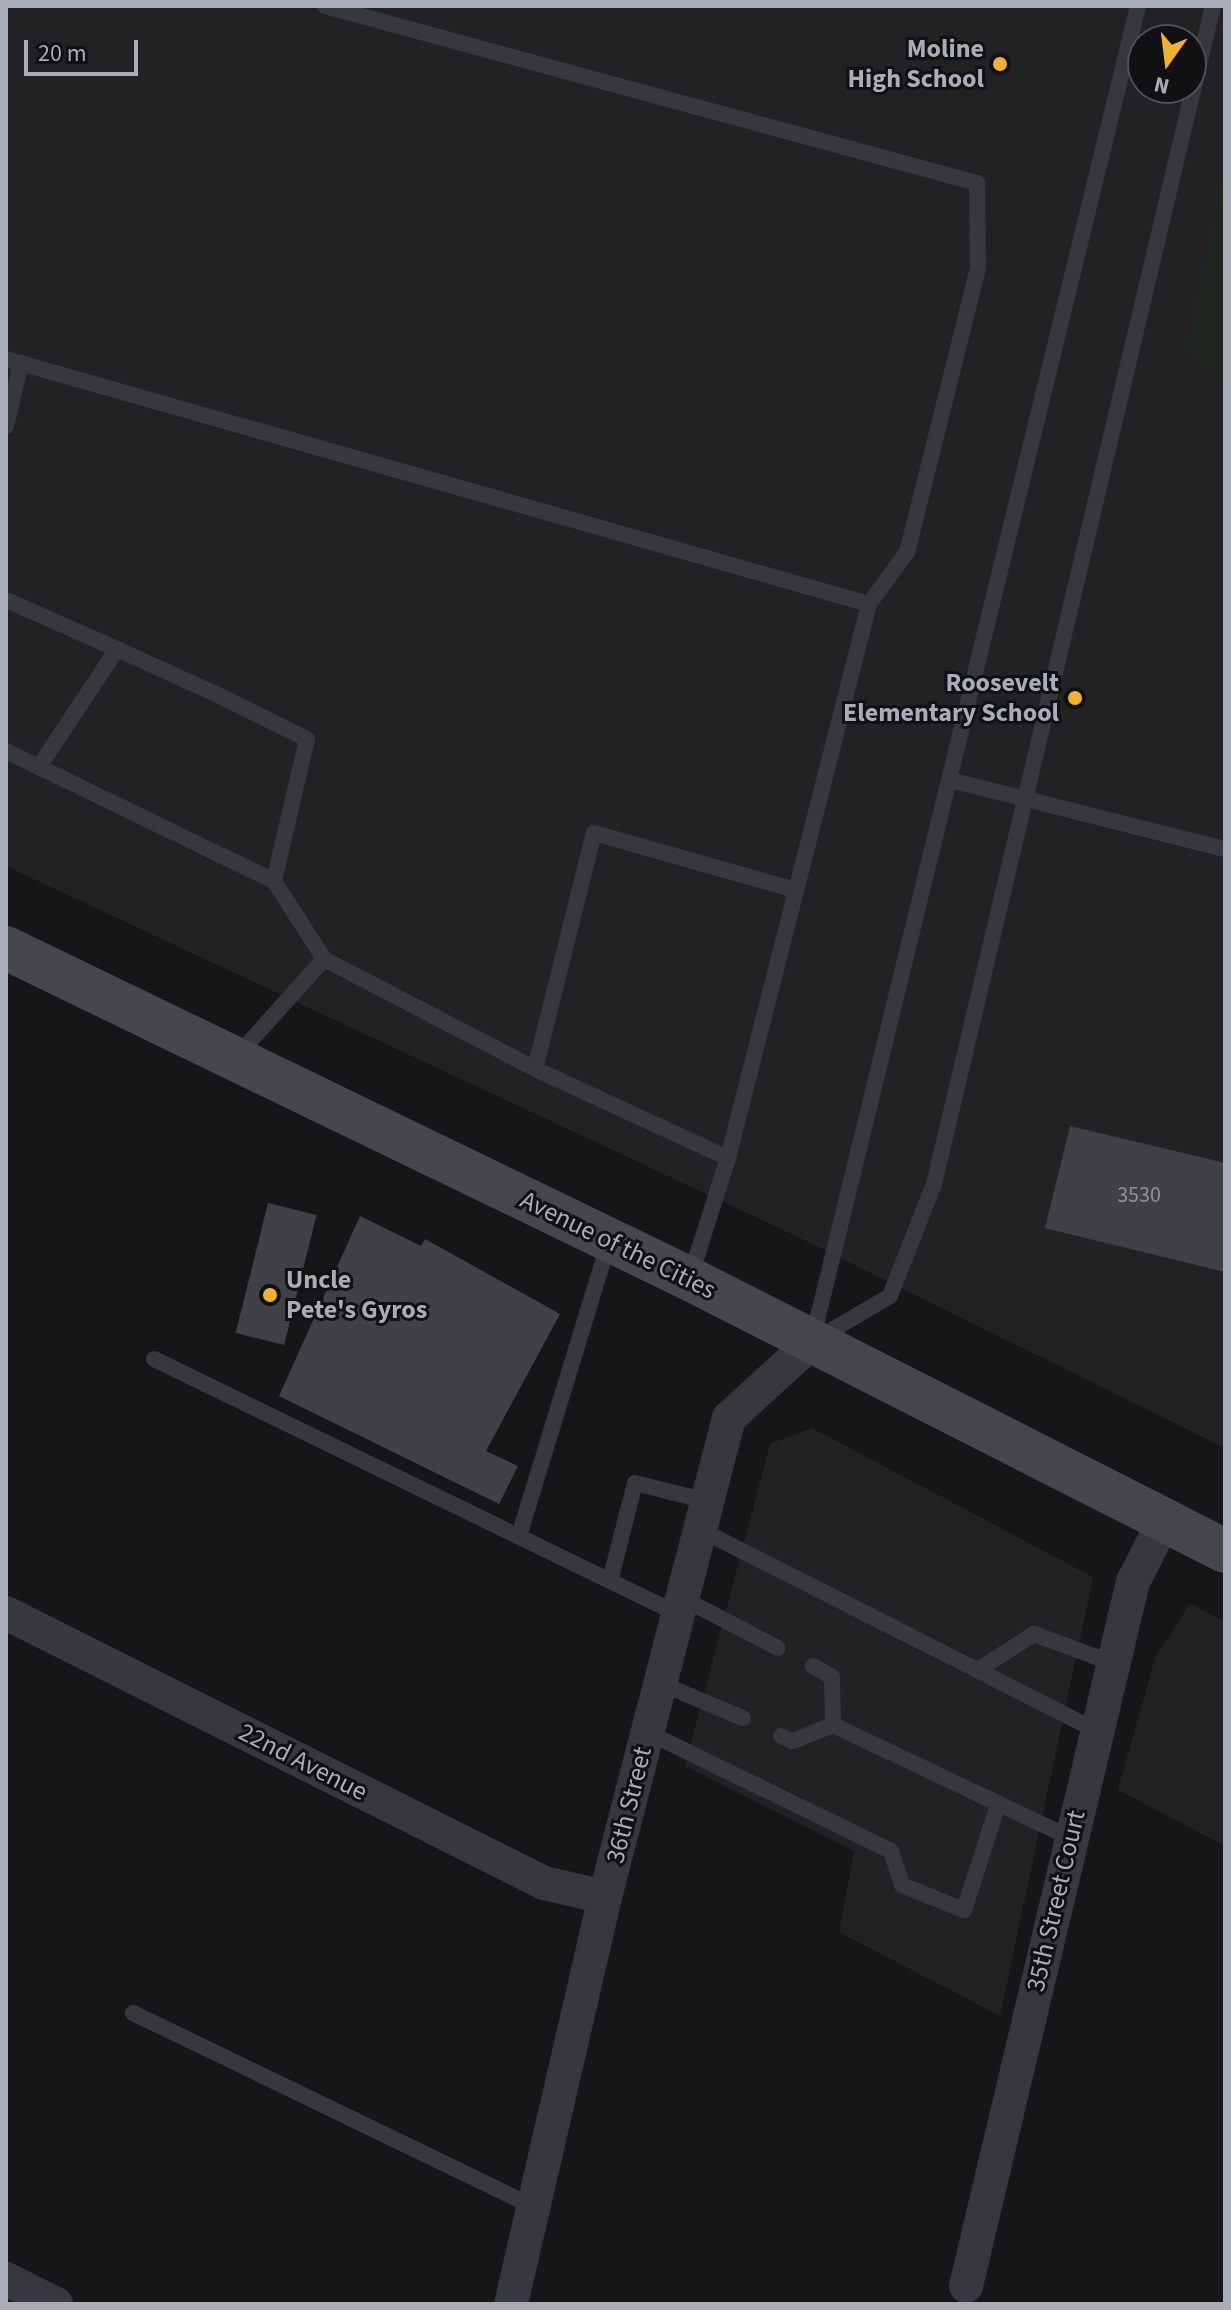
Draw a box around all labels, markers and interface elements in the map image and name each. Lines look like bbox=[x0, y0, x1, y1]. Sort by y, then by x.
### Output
scale bar bbox=[28, 24, 142, 74]
north arrow bbox=[1127, 24, 1207, 104]
place label: Moline High School bbox=[848, 33, 984, 94]
text: 20 m bbox=[38, 36, 87, 71]
marker: Moline High School bbox=[991, 55, 1009, 73]
text: N bbox=[1151, 68, 1173, 103]
place label: Roosevelt Elementary School bbox=[843, 667, 1059, 728]
marker: Roosevelt Elementary School bbox=[1066, 689, 1084, 707]
house number: 3530 bbox=[1117, 1183, 1161, 1209]
street label: Avenue of the Cities bbox=[515, 1184, 721, 1306]
place label: Uncle Pete's Gyros bbox=[286, 1264, 427, 1326]
marker: Uncle Pete's Gyros bbox=[261, 1286, 279, 1304]
street label: 22nd Avenue bbox=[234, 1716, 372, 1808]
street label: 36th Street bbox=[599, 1743, 659, 1867]
street label: 35th Street Court bbox=[1020, 1807, 1092, 1995]

